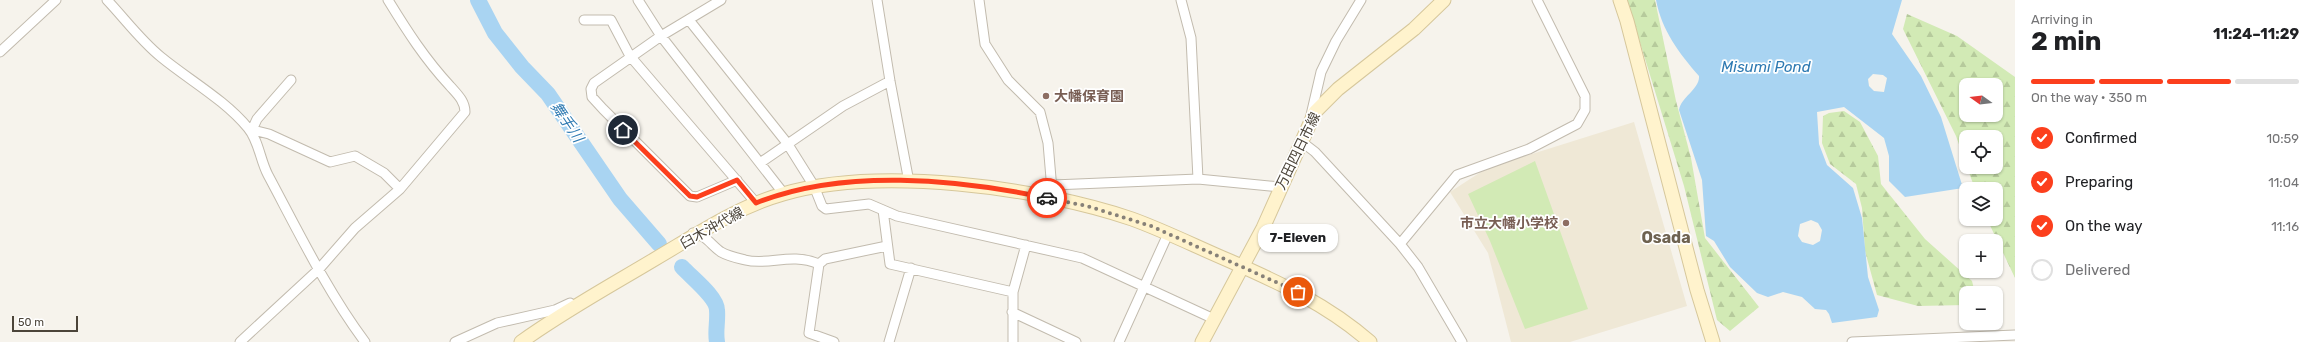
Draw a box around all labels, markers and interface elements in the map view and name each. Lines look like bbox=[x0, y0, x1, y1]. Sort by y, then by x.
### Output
text: Arriving in bbox=[2031, 12, 2093, 27]
text: 11:24–11:29 bbox=[2213, 25, 2299, 43]
text: 2 min bbox=[2031, 26, 2101, 57]
water label: Misumi Pond bbox=[1721, 58, 1812, 76]
north arrow bbox=[1959, 78, 2003, 122]
map controls bbox=[1959, 78, 2003, 330]
place label: 大幡保育園 bbox=[1054, 88, 1124, 105]
text: On the way · 350 m bbox=[2031, 90, 2147, 105]
marker: 大幡保育園 bbox=[1041, 91, 1051, 101]
water label: 舞手川 bbox=[547, 98, 588, 147]
street label: 万田四日市線 bbox=[1272, 110, 1324, 192]
pin bbox=[606, 113, 640, 147]
icon: home bbox=[612, 119, 634, 141]
icon: check bbox=[2031, 127, 2053, 149]
text: Confirmed bbox=[2065, 129, 2137, 147]
button: locate bbox=[1959, 130, 2003, 174]
text: 10:59 bbox=[2266, 131, 2299, 146]
icon: check bbox=[2031, 171, 2053, 193]
text: Preparing bbox=[2065, 173, 2133, 191]
text: 11:04 bbox=[2268, 175, 2299, 190]
courier bbox=[1027, 178, 1067, 218]
button: layers bbox=[1959, 182, 2003, 226]
icon: car bbox=[1036, 187, 1058, 209]
street label: 臼木沖代線 bbox=[677, 204, 747, 252]
place label: 市立大幡小学校 bbox=[1460, 215, 1558, 232]
icon: check bbox=[2031, 215, 2053, 237]
text: On the way bbox=[2065, 217, 2143, 235]
marker: 市立大幡小学校 bbox=[1561, 218, 1571, 228]
text: 11:16 bbox=[2271, 219, 2299, 234]
callout: 7-Eleven bbox=[1258, 224, 1338, 252]
district label: Osada bbox=[1641, 228, 1691, 247]
text: 7-Eleven bbox=[1270, 230, 1326, 245]
button: + bbox=[1959, 234, 2003, 278]
text: Delivered bbox=[2065, 261, 2130, 279]
pin bbox=[1281, 275, 1315, 309]
icon: bag bbox=[1287, 281, 1309, 303]
button: − bbox=[1959, 286, 2003, 330]
scale bar bbox=[12, 314, 78, 333]
text: 50 m bbox=[18, 316, 44, 329]

